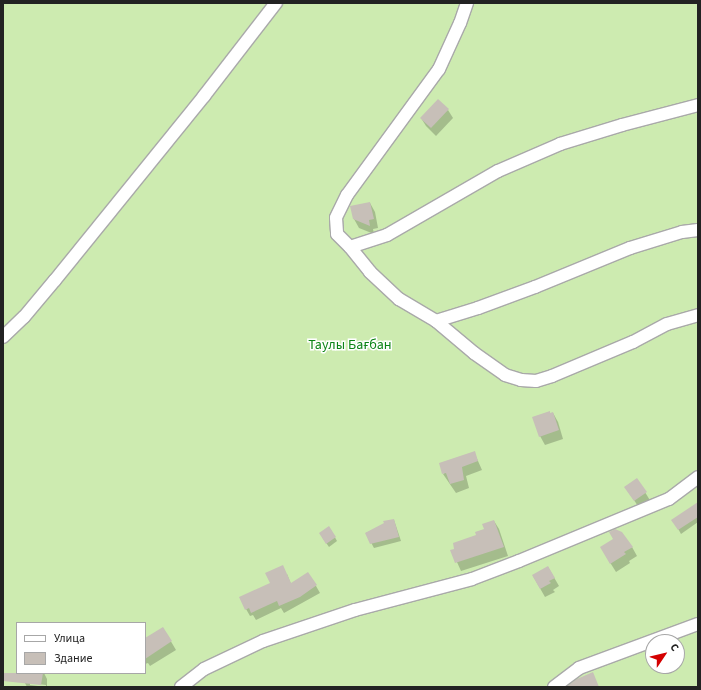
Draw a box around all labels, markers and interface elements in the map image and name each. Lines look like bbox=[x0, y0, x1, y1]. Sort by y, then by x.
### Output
park label: Таулы Бағбан bbox=[308, 337, 392, 353]
legend bbox=[16, 622, 146, 674]
text: Улица bbox=[54, 630, 85, 647]
north arrow bbox=[645, 634, 685, 674]
text: С bbox=[666, 640, 682, 654]
text: Здание bbox=[54, 650, 93, 667]

